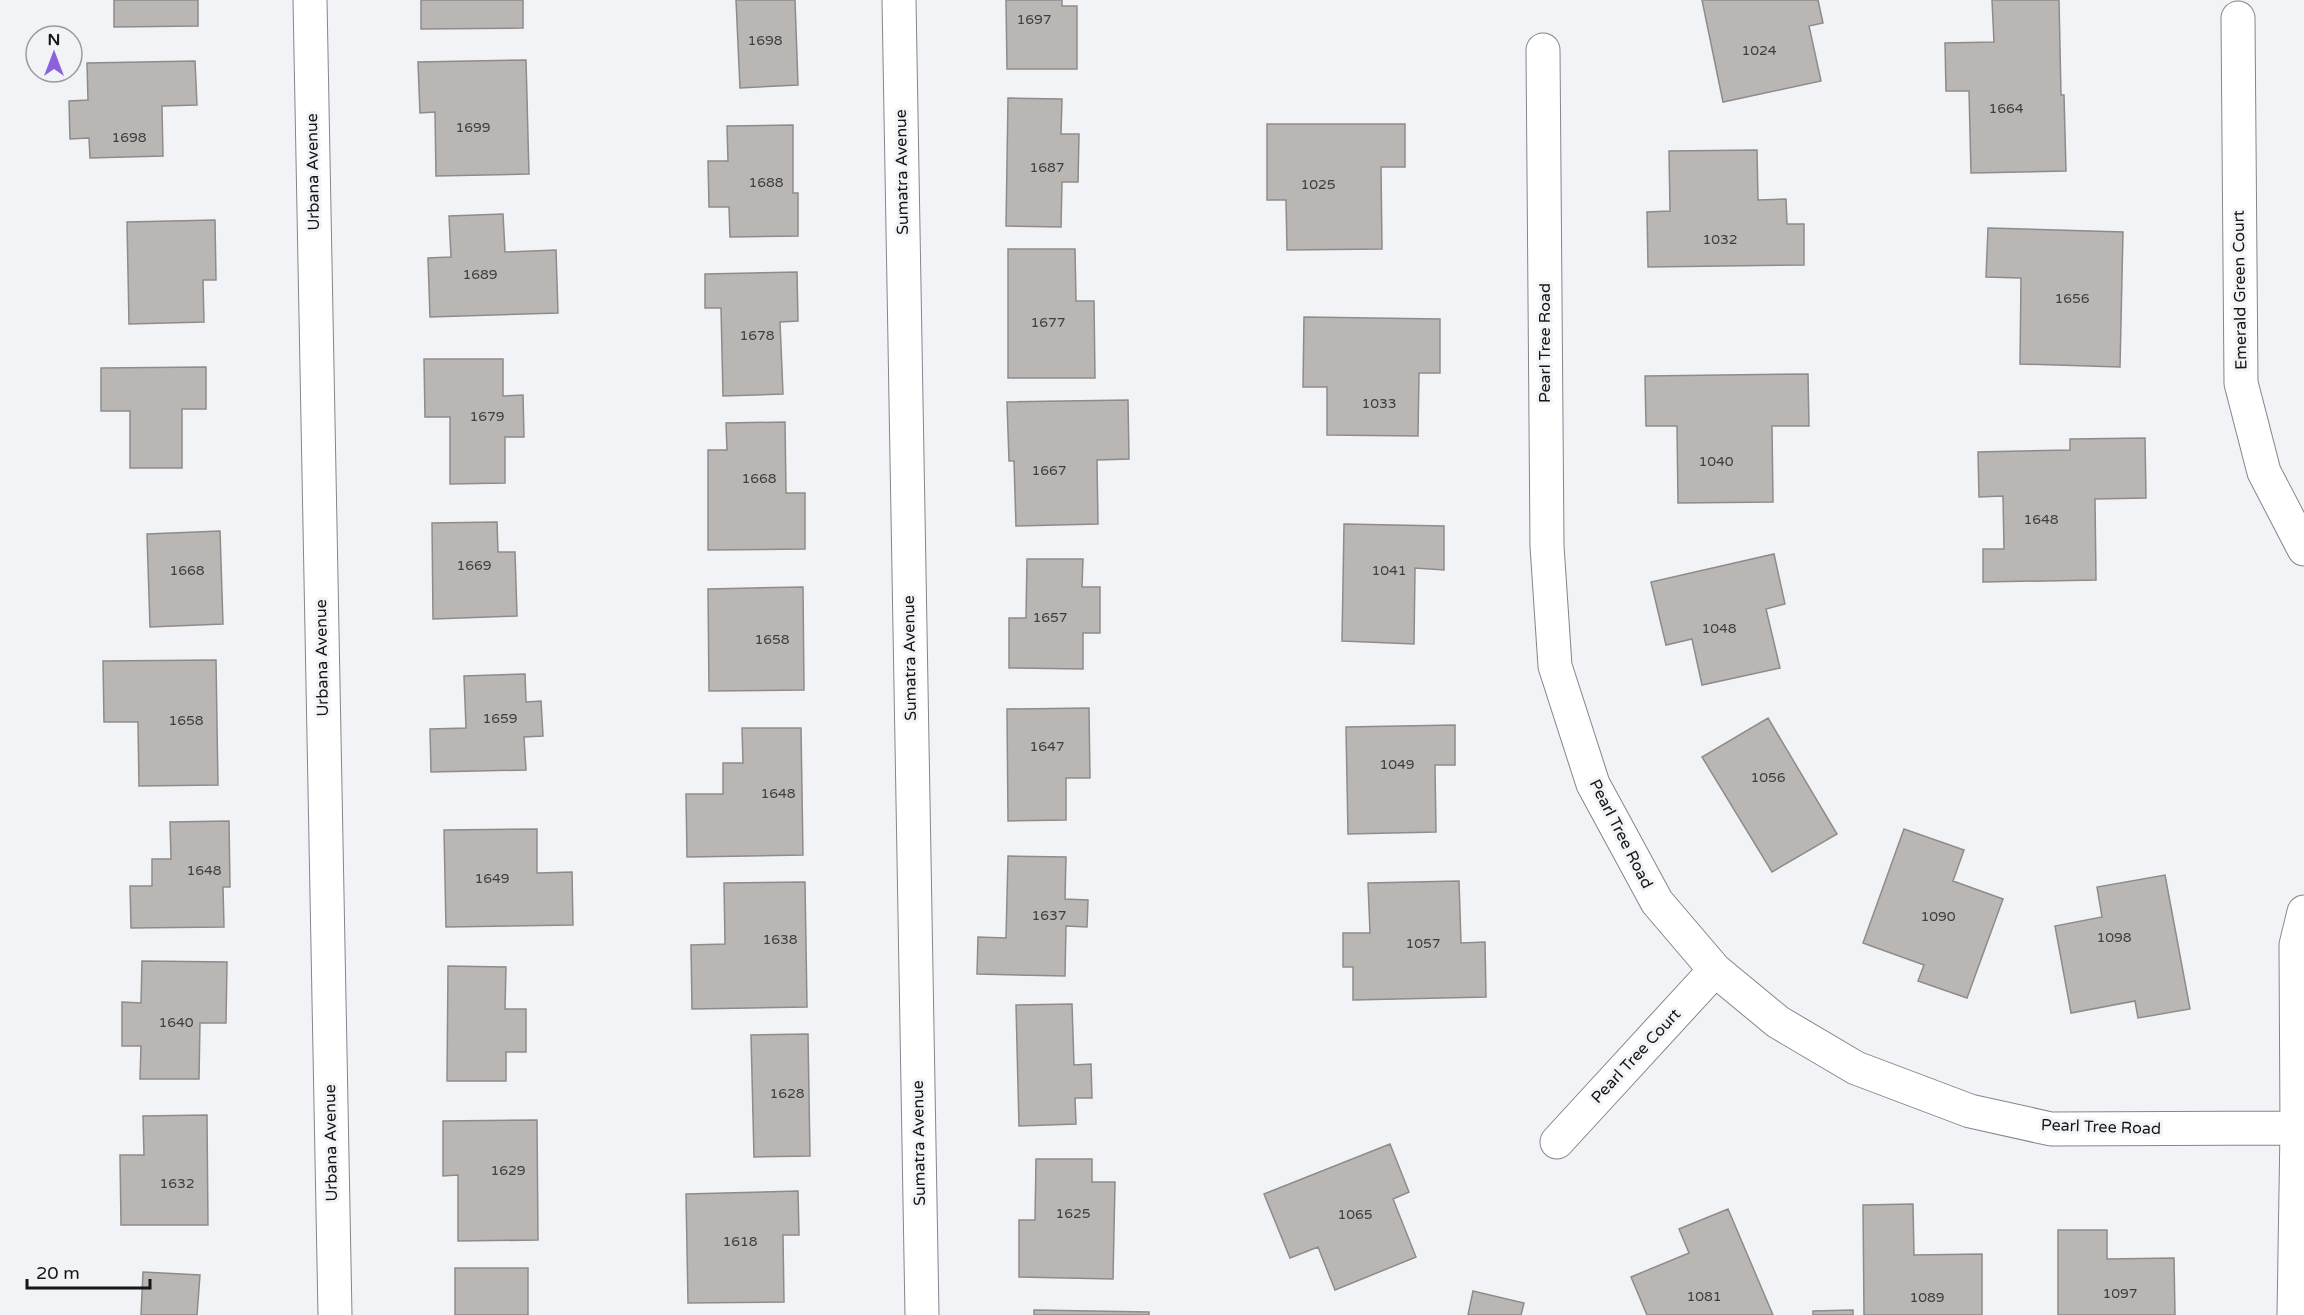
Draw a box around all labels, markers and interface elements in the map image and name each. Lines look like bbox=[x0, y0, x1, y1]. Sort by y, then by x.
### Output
house number: 1697 bbox=[1016, 11, 1052, 28]
north arrow bbox=[24, 24, 84, 84]
text: N bbox=[48, 30, 60, 50]
house number: 1698 bbox=[747, 32, 783, 49]
house number: 1024 bbox=[1741, 42, 1777, 59]
house number: 1664 bbox=[1988, 100, 2024, 117]
street label: Sumatra Avenue bbox=[891, 109, 913, 235]
street label: Urbana Avenue bbox=[302, 113, 324, 231]
house number: 1699 bbox=[455, 119, 491, 136]
house number: 1698 bbox=[111, 129, 147, 146]
house number: 1687 bbox=[1029, 159, 1065, 176]
house number: 1688 bbox=[748, 174, 784, 191]
house number: 1025 bbox=[1300, 176, 1336, 193]
street label: Emerald Green Court bbox=[2229, 210, 2251, 370]
house number: 1032 bbox=[1702, 231, 1738, 248]
house number: 1689 bbox=[462, 266, 498, 283]
street label: Pearl Tree Road bbox=[1535, 283, 1555, 403]
house number: 1656 bbox=[2054, 290, 2090, 307]
house number: 1677 bbox=[1030, 314, 1066, 331]
house number: 1678 bbox=[739, 327, 775, 344]
house number: 1033 bbox=[1361, 395, 1397, 412]
house number: 1679 bbox=[469, 408, 505, 425]
house number: 1040 bbox=[1698, 453, 1734, 470]
house number: 1667 bbox=[1031, 462, 1067, 479]
house number: 1668 bbox=[741, 470, 777, 487]
house number: 1648 bbox=[2023, 511, 2059, 528]
house number: 1669 bbox=[456, 557, 492, 574]
house number: 1668 bbox=[169, 562, 205, 579]
house number: 1041 bbox=[1371, 562, 1407, 579]
street label: Sumatra Avenue bbox=[899, 595, 921, 721]
street label: Urbana Avenue bbox=[311, 599, 333, 717]
house number: 1657 bbox=[1032, 609, 1068, 626]
house number: 1048 bbox=[1701, 620, 1737, 637]
house number: 1658 bbox=[754, 631, 790, 648]
house number: 1659 bbox=[482, 710, 518, 727]
house number: 1658 bbox=[168, 712, 204, 729]
house number: 1647 bbox=[1029, 738, 1065, 755]
house number: 1049 bbox=[1379, 756, 1415, 773]
house number: 1056 bbox=[1750, 769, 1786, 786]
street label: Pearl Tree Road bbox=[1585, 776, 1657, 892]
house number: 1648 bbox=[760, 785, 796, 802]
house number: 1648 bbox=[186, 862, 222, 879]
house number: 1649 bbox=[474, 870, 510, 887]
house number: 1637 bbox=[1031, 907, 1067, 924]
house number: 1090 bbox=[1920, 908, 1956, 925]
house number: 1098 bbox=[2096, 929, 2132, 946]
house number: 1638 bbox=[762, 931, 798, 948]
house number: 1057 bbox=[1405, 935, 1441, 952]
street label: Pearl Tree Court bbox=[1587, 1004, 1685, 1108]
house number: 1640 bbox=[158, 1014, 194, 1031]
street label: Sumatra Avenue bbox=[908, 1080, 930, 1206]
street label: Urbana Avenue bbox=[320, 1084, 342, 1202]
house number: 1628 bbox=[769, 1085, 805, 1102]
street label: Pearl Tree Road bbox=[2041, 1115, 2161, 1139]
house number: 1629 bbox=[490, 1162, 526, 1179]
house number: 1632 bbox=[159, 1175, 195, 1192]
house number: 1625 bbox=[1055, 1205, 1091, 1222]
house number: 1065 bbox=[1337, 1206, 1373, 1223]
house number: 1618 bbox=[722, 1233, 758, 1250]
scale bar bbox=[27, 1252, 150, 1290]
text: 20 m bbox=[36, 1262, 80, 1284]
house number: 1097 bbox=[2102, 1285, 2138, 1302]
house number: 1081 bbox=[1686, 1288, 1722, 1305]
house number: 1089 bbox=[1909, 1289, 1945, 1306]

